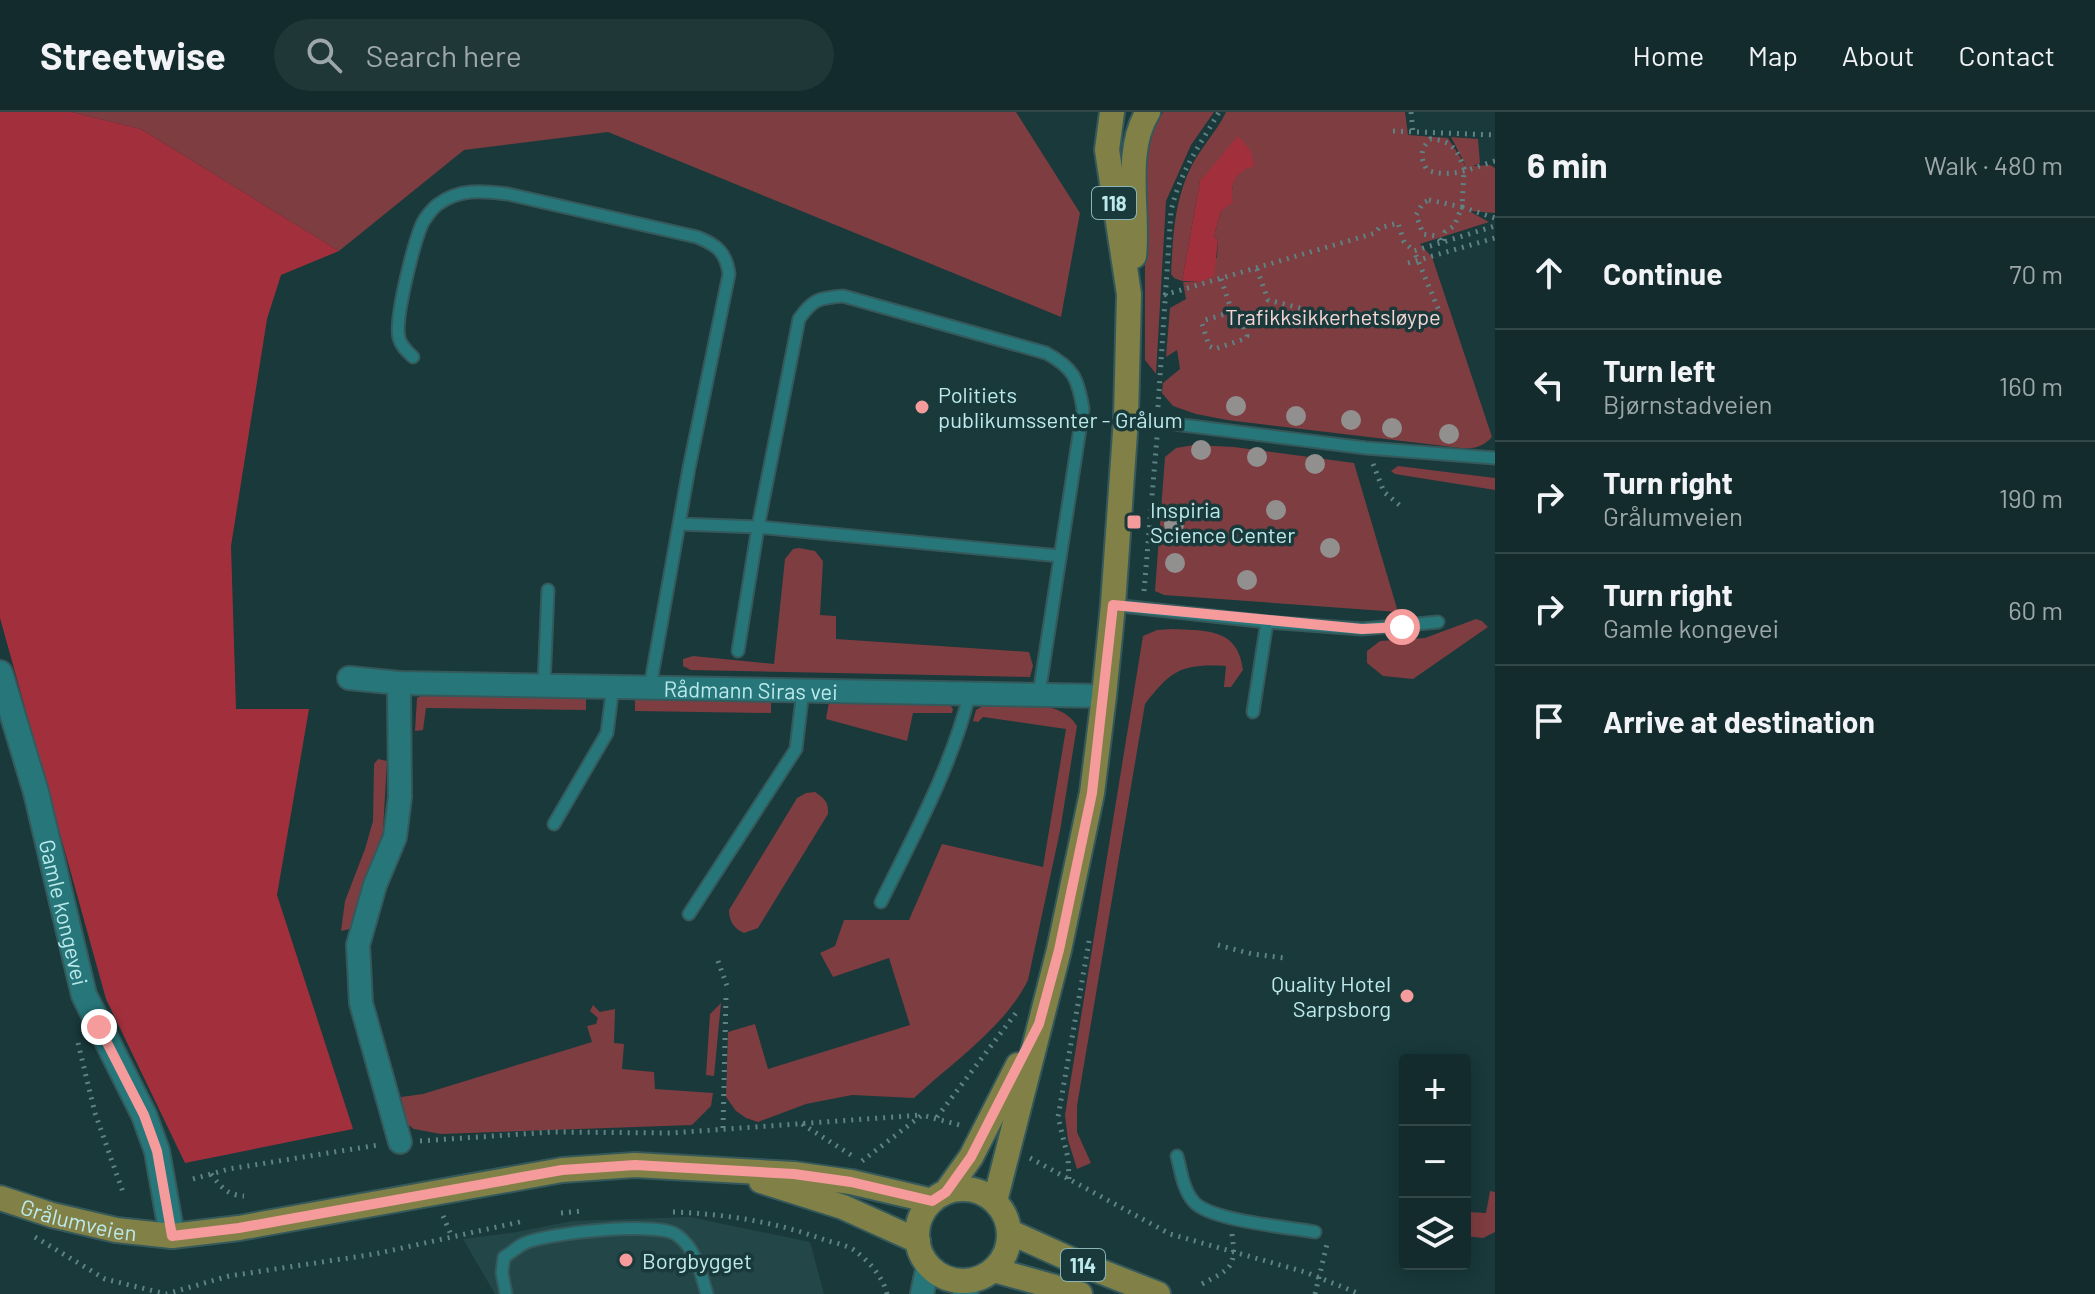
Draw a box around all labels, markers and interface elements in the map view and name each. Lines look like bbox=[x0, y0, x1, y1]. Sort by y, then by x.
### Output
search box bbox=[274, 19, 834, 91]
text: Streetwise bbox=[40, 32, 226, 78]
icon: search bbox=[302, 33, 346, 77]
text: Search here bbox=[366, 37, 522, 73]
text: Home bbox=[1633, 38, 1704, 72]
text: Map bbox=[1748, 38, 1798, 72]
text: About bbox=[1842, 38, 1914, 72]
text: Contact bbox=[1958, 38, 2055, 72]
text: 6 min bbox=[1527, 144, 1608, 185]
text: Walk · 480 m bbox=[1924, 149, 2063, 180]
road number: 118 bbox=[1092, 187, 1136, 219]
icon: ahead bbox=[1527, 251, 1571, 295]
text: Continue bbox=[1603, 255, 1723, 291]
text: 70 m bbox=[2009, 258, 2063, 289]
park label: Trafikksikkerhetsløype bbox=[1225, 303, 1441, 329]
text: Turn left bbox=[1603, 352, 1716, 388]
icon: left bbox=[1527, 363, 1571, 407]
text: 160 m bbox=[1999, 370, 2063, 401]
place label: Politiets publikumssenter - Grålum bbox=[938, 381, 1183, 432]
text: Bjørnstadveien bbox=[1603, 388, 1773, 419]
marker: Politiets publikumssenter - Grålum bbox=[913, 398, 931, 416]
text: Turn right bbox=[1603, 464, 1733, 500]
icon: right bbox=[1527, 475, 1571, 519]
text: 190 m bbox=[1999, 482, 2063, 513]
place label: Inspiria Science Center bbox=[1150, 496, 1295, 547]
text: Grålumveien bbox=[1603, 500, 1743, 531]
marker: Inspiria Science Center bbox=[1125, 513, 1143, 531]
text: Turn right bbox=[1603, 576, 1733, 612]
icon: right bbox=[1527, 587, 1571, 631]
text: 60 m bbox=[2008, 594, 2063, 625]
route start bbox=[1384, 609, 1420, 645]
text: Gamle kongevei bbox=[1603, 612, 1779, 643]
street label: Rådmann Siras vei bbox=[663, 675, 838, 704]
icon: arrive bbox=[1527, 699, 1571, 743]
text: Arrive at destination bbox=[1603, 703, 1875, 739]
street label: Gamle kongevei bbox=[35, 837, 94, 988]
place label: Quality Hotel Sarpsborg bbox=[1271, 970, 1391, 1021]
marker: Quality Hotel Sarpsborg bbox=[1398, 987, 1416, 1005]
route end bbox=[81, 1009, 117, 1045]
map controls bbox=[1399, 1054, 1471, 1270]
button: + bbox=[1399, 1054, 1471, 1126]
button: − bbox=[1399, 1126, 1471, 1198]
street label: Grålumveien bbox=[18, 1193, 138, 1245]
button: layers bbox=[1399, 1198, 1471, 1270]
place label: Borgbygget bbox=[642, 1247, 752, 1273]
road number: 114 bbox=[1061, 1249, 1105, 1281]
marker: Borgbygget bbox=[617, 1251, 635, 1269]

